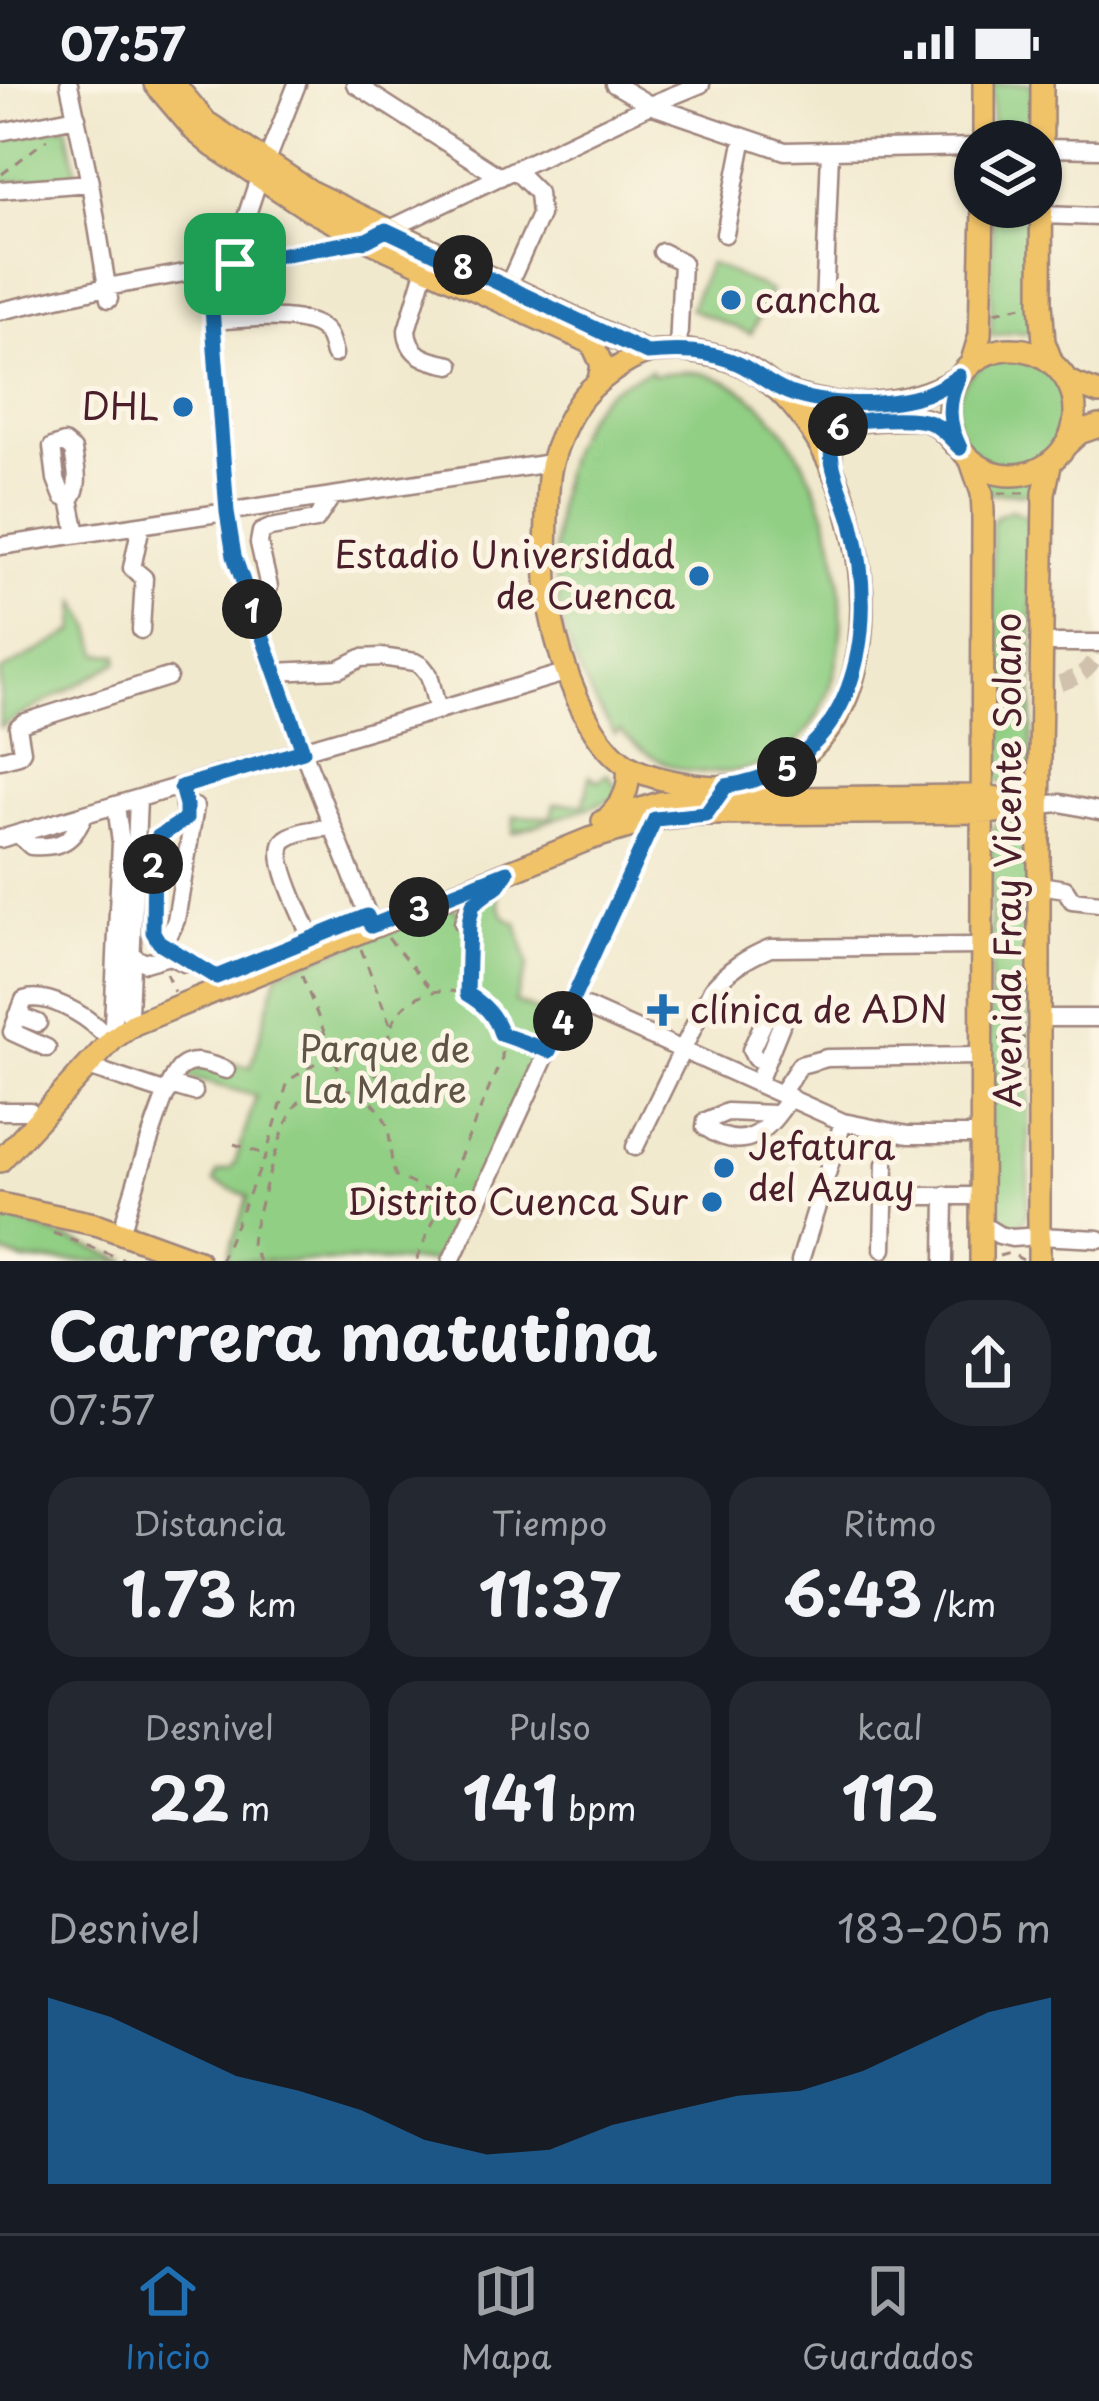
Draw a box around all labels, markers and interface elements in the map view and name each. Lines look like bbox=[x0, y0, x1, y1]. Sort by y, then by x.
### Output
text: 07:57 bbox=[60, 8, 185, 76]
map controls bbox=[954, 120, 1062, 228]
button: layers bbox=[954, 120, 1062, 228]
pin bbox=[184, 213, 286, 315]
icon: arrive bbox=[202, 231, 268, 297]
pin: 8 bbox=[433, 235, 493, 295]
text: 8 bbox=[453, 240, 473, 290]
place label: cancha bbox=[755, 271, 880, 325]
marker: cancha bbox=[718, 287, 744, 313]
place label: DHL bbox=[82, 378, 159, 432]
marker: DHL bbox=[170, 394, 196, 420]
pin: 6 bbox=[808, 396, 868, 456]
text: 6 bbox=[826, 401, 850, 451]
place label: Estadio Universidad de Cuenca bbox=[334, 526, 676, 621]
marker: Estadio Universidad de Cuenca bbox=[686, 563, 712, 589]
pin: 1 bbox=[222, 579, 282, 639]
text: 1 bbox=[244, 584, 260, 634]
street label: Avenida Fray Vicente Solano bbox=[979, 613, 1033, 1107]
pin: 5 bbox=[757, 737, 817, 797]
text: 5 bbox=[776, 742, 798, 792]
pin: 2 bbox=[123, 834, 183, 894]
text: 2 bbox=[141, 839, 165, 889]
pin: 3 bbox=[389, 877, 449, 937]
text: 3 bbox=[408, 882, 430, 932]
place label: clínica de ADN bbox=[690, 981, 948, 1035]
pin: 4 bbox=[533, 991, 593, 1051]
marker: clínica de ADN bbox=[647, 994, 679, 1026]
text: 4 bbox=[552, 996, 574, 1046]
park label: Parque de La Madre bbox=[300, 1020, 470, 1115]
place label: Jefatura del Azuay bbox=[748, 1118, 915, 1213]
marker: Jefatura del Azuay bbox=[711, 1155, 737, 1181]
place label: Distrito Cuenca Sur bbox=[347, 1173, 688, 1227]
marker: Distrito Cuenca Sur bbox=[699, 1189, 725, 1215]
text: Carrera matutina bbox=[48, 1284, 658, 1383]
button: share bbox=[925, 1300, 1051, 1426]
text: 07:57 bbox=[48, 1379, 155, 1438]
text: Distancia bbox=[133, 1497, 285, 1547]
text: Tiempo bbox=[492, 1497, 607, 1547]
text: Ritmo bbox=[843, 1497, 936, 1547]
text: 1.73 bbox=[121, 1547, 237, 1637]
text: 11:37 bbox=[478, 1547, 621, 1637]
text: 6:43 bbox=[783, 1547, 922, 1637]
text: km bbox=[237, 1578, 297, 1628]
text: /km bbox=[922, 1578, 996, 1628]
text: Desnivel bbox=[145, 1701, 274, 1751]
text: Pulso bbox=[508, 1701, 591, 1751]
text: kcal bbox=[857, 1701, 923, 1751]
text: 22 bbox=[148, 1751, 230, 1841]
text: 141 bbox=[462, 1751, 557, 1841]
text: 112 bbox=[842, 1751, 938, 1841]
text: m bbox=[230, 1782, 270, 1832]
text: bpm bbox=[557, 1782, 637, 1832]
text: Desnivel bbox=[48, 1897, 200, 1956]
text: 183–205 m bbox=[837, 1897, 1051, 1956]
tab: Inicio bbox=[125, 2258, 210, 2380]
tab: Mapa bbox=[461, 2258, 551, 2380]
tab: Guardados bbox=[802, 2258, 974, 2380]

